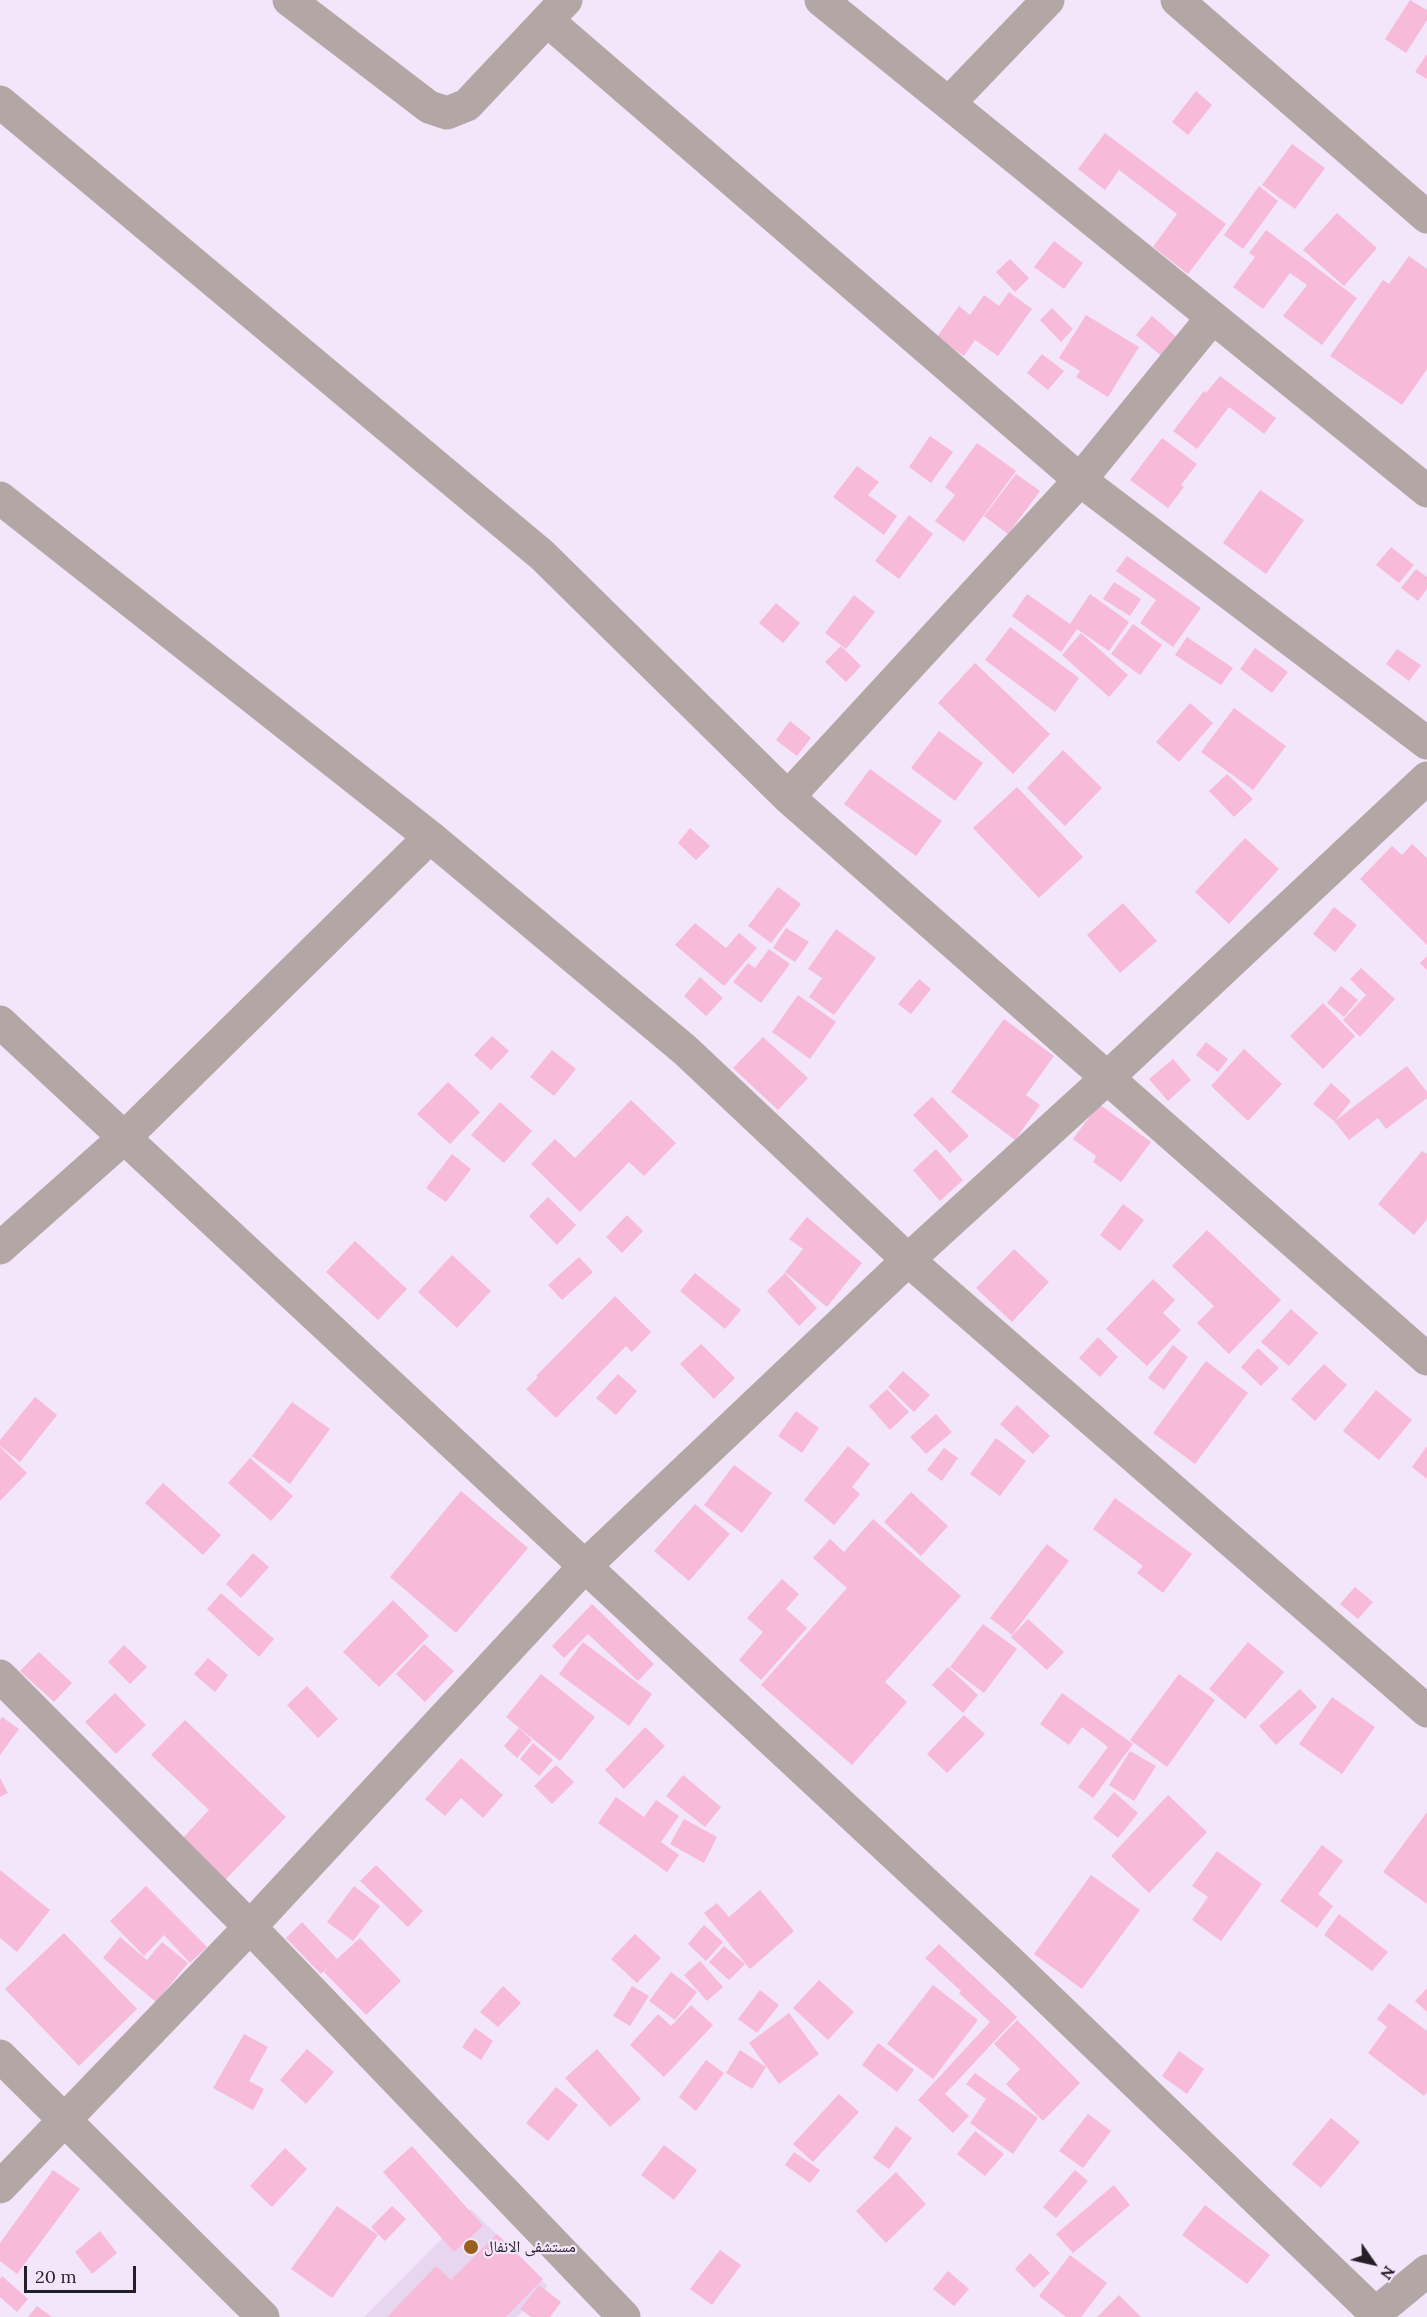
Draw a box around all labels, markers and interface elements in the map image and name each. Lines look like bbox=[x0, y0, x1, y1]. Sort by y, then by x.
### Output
north arrow bbox=[1343, 2233, 1403, 2293]
place label: مستشفى الانفال bbox=[484, 2237, 576, 2257]
marker: مستشفى الانفال bbox=[462, 2238, 480, 2256]
scale bar bbox=[27, 2254, 140, 2292]
text: N bbox=[1376, 2262, 1400, 2284]
text: 20 m bbox=[35, 2265, 77, 2288]

